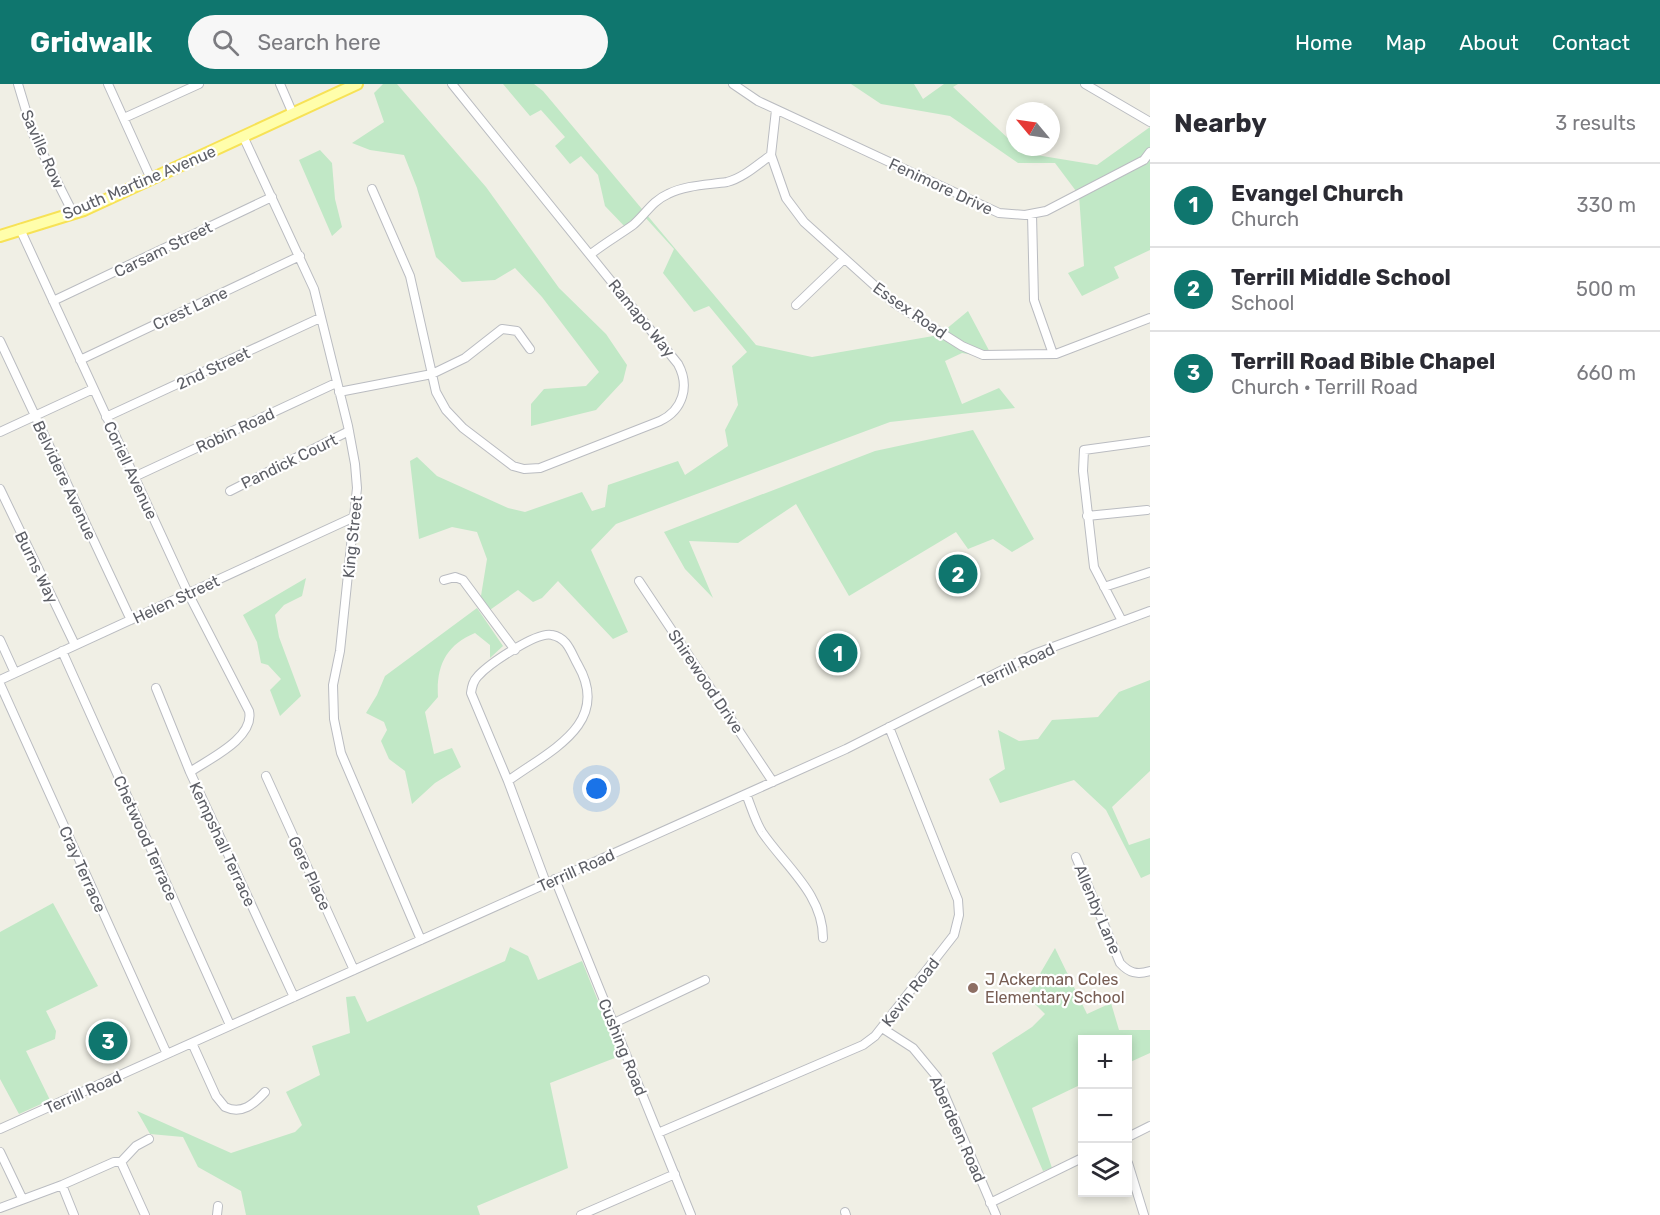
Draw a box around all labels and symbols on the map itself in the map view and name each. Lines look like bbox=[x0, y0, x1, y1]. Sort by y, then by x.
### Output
north arrow bbox=[1006, 102, 1060, 156]
street label: Saville Row bbox=[17, 107, 68, 192]
street label: South Martine Avenue bbox=[60, 142, 219, 223]
street label: Fenimore Drive bbox=[886, 154, 996, 219]
street label: Carsam Street bbox=[111, 217, 215, 281]
street label: Ramapo Way bbox=[604, 276, 679, 361]
street label: Essex Road bbox=[869, 278, 950, 343]
street label: Crest Lane bbox=[150, 283, 231, 334]
street label: 2nd Street bbox=[173, 343, 253, 394]
street label: Robin Road bbox=[193, 404, 278, 457]
street label: Belvidere Avenue bbox=[29, 418, 100, 543]
street label: Coriell Avenue bbox=[100, 418, 162, 522]
street label: Pandick Court bbox=[238, 430, 340, 493]
street label: King Street bbox=[339, 495, 366, 579]
street label: Burns Way bbox=[11, 528, 62, 607]
pin: 2 bbox=[938, 552, 978, 596]
street label: Helen Street bbox=[130, 571, 222, 628]
street label: Shirewood Drive bbox=[664, 626, 747, 737]
pin: 1 bbox=[818, 630, 858, 676]
street label: Terrill Road bbox=[975, 639, 1058, 691]
street label: Chetwood Terrace bbox=[109, 773, 182, 904]
your location bbox=[582, 774, 611, 803]
street label: Kempshall Terrace bbox=[185, 779, 260, 910]
street label: Cray Terrace bbox=[55, 823, 110, 915]
street label: Gere Place bbox=[284, 833, 335, 913]
street label: Terrill Road bbox=[535, 845, 618, 896]
street label: Allenby Lane bbox=[1070, 862, 1125, 957]
street label: Kevin Road bbox=[878, 954, 943, 1031]
place label: J Ackerman Coles Elementary School bbox=[985, 970, 1125, 1007]
marker: J Ackerman Coles Elementary School bbox=[966, 981, 980, 995]
street label: Cushing Road bbox=[594, 996, 651, 1099]
pin: 3 bbox=[88, 1018, 128, 1064]
street label: Terrill Road bbox=[42, 1067, 125, 1118]
street label: Aberdeen Road bbox=[926, 1073, 989, 1185]

